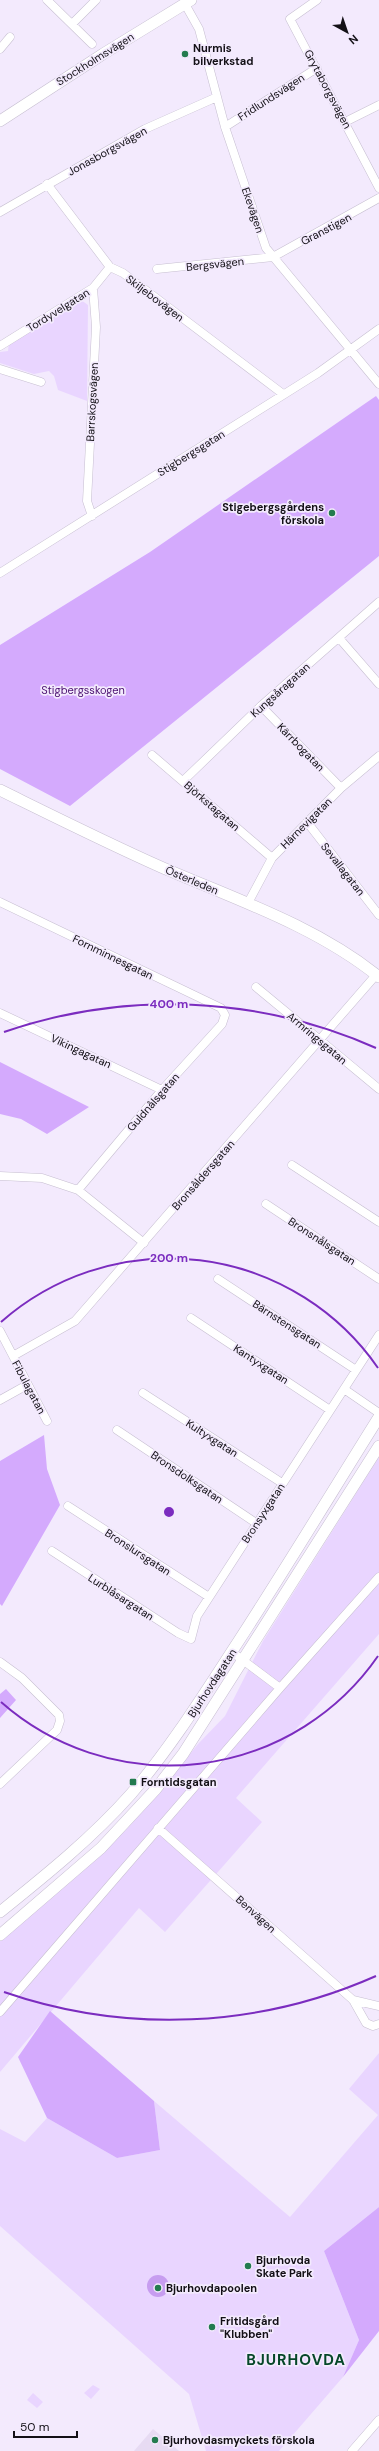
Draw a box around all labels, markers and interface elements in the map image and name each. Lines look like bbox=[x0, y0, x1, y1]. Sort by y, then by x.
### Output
north arrow bbox=[327, 12, 367, 52]
street label: Stockholmsvägen bbox=[53, 29, 137, 89]
text: N bbox=[346, 32, 361, 48]
place label: Nurmis bilverkstad bbox=[193, 41, 253, 68]
street label: Grytaborgsvägen bbox=[301, 47, 355, 131]
marker: Nurmis bilverkstad bbox=[180, 49, 190, 59]
street label: Fridlundsvägen bbox=[235, 70, 307, 124]
street label: Jonasborgsvägen bbox=[65, 123, 149, 179]
street label: Ekevägen bbox=[239, 185, 267, 235]
street label: Granstigen bbox=[298, 210, 354, 248]
street label: Bergsvägen bbox=[185, 254, 245, 274]
street label: Skiljebovägen bbox=[123, 272, 187, 324]
street label: Tordyvelgatan bbox=[24, 285, 92, 335]
street label: Barrskogsvägen bbox=[83, 362, 101, 442]
street label: Stigbergsgatan bbox=[155, 427, 227, 479]
place label: Stigebergsgårdens förskola bbox=[222, 500, 324, 527]
marker: Stigebergsgårdens förskola bbox=[327, 508, 337, 518]
street label: Kungsåragatan bbox=[247, 660, 313, 720]
park label: Stigbergsskogen bbox=[41, 683, 125, 697]
street label: Kärrbogatan bbox=[274, 720, 328, 774]
street label: Björkstagatan bbox=[181, 778, 243, 834]
street label: Härnevigatan bbox=[277, 794, 335, 852]
street label: Sevallagatan bbox=[318, 840, 368, 898]
street label: Österleden bbox=[163, 863, 221, 897]
street label: Fornminnesgatan bbox=[70, 931, 156, 983]
text: 400 m bbox=[150, 996, 188, 1012]
street label: Armringsgatan bbox=[284, 1009, 350, 1067]
street label: Vikingagatan bbox=[48, 1031, 114, 1071]
street label: Guldnålsgatan bbox=[124, 1070, 182, 1134]
street label: Bronsåldersgatan bbox=[169, 1137, 237, 1213]
street label: Bronsnålsgatan bbox=[286, 1214, 358, 1268]
text: 200 m bbox=[150, 1250, 188, 1266]
street label: Bärnstensgatan bbox=[250, 1297, 324, 1351]
street label: Kantyxgatan bbox=[231, 1341, 291, 1387]
street label: Fibulagatan bbox=[9, 1358, 49, 1416]
street label: Kultyxgatan bbox=[183, 1416, 241, 1460]
street label: Bronsdolksgatan bbox=[148, 1448, 226, 1506]
street label: Bronsyxgatan bbox=[238, 1480, 288, 1546]
centre of rings bbox=[162, 1505, 176, 1519]
street label: Bronslursgatan bbox=[102, 1525, 174, 1579]
street label: Lurblåsargatan bbox=[86, 1571, 156, 1623]
street label: Bjurhovdagatan bbox=[185, 1646, 239, 1720]
place label: Forntidsgatan bbox=[141, 1775, 217, 1789]
marker: Forntidsgatan bbox=[128, 1777, 138, 1787]
street label: Benvägen bbox=[233, 1892, 279, 1936]
place label: Bjurhovda Skate Park bbox=[256, 2253, 313, 2280]
marker: Bjurhovda Skate Park bbox=[243, 2261, 253, 2271]
place label: Bjurhovdapoolen bbox=[166, 2281, 257, 2295]
marker: Bjurhovdapoolen bbox=[153, 2283, 163, 2293]
place label: Fritidsgård "Klubben" bbox=[220, 2314, 279, 2341]
marker: Fritidsgård "Klubben" bbox=[207, 2322, 217, 2332]
district label: BJURHOVDA bbox=[246, 2350, 346, 2370]
scale bar bbox=[14, 2413, 77, 2439]
text: 50 m bbox=[20, 2419, 49, 2435]
place label: Bjurhovdasmyckets förskola bbox=[163, 2433, 315, 2447]
marker: Bjurhovdasmyckets förskola bbox=[150, 2435, 160, 2445]

